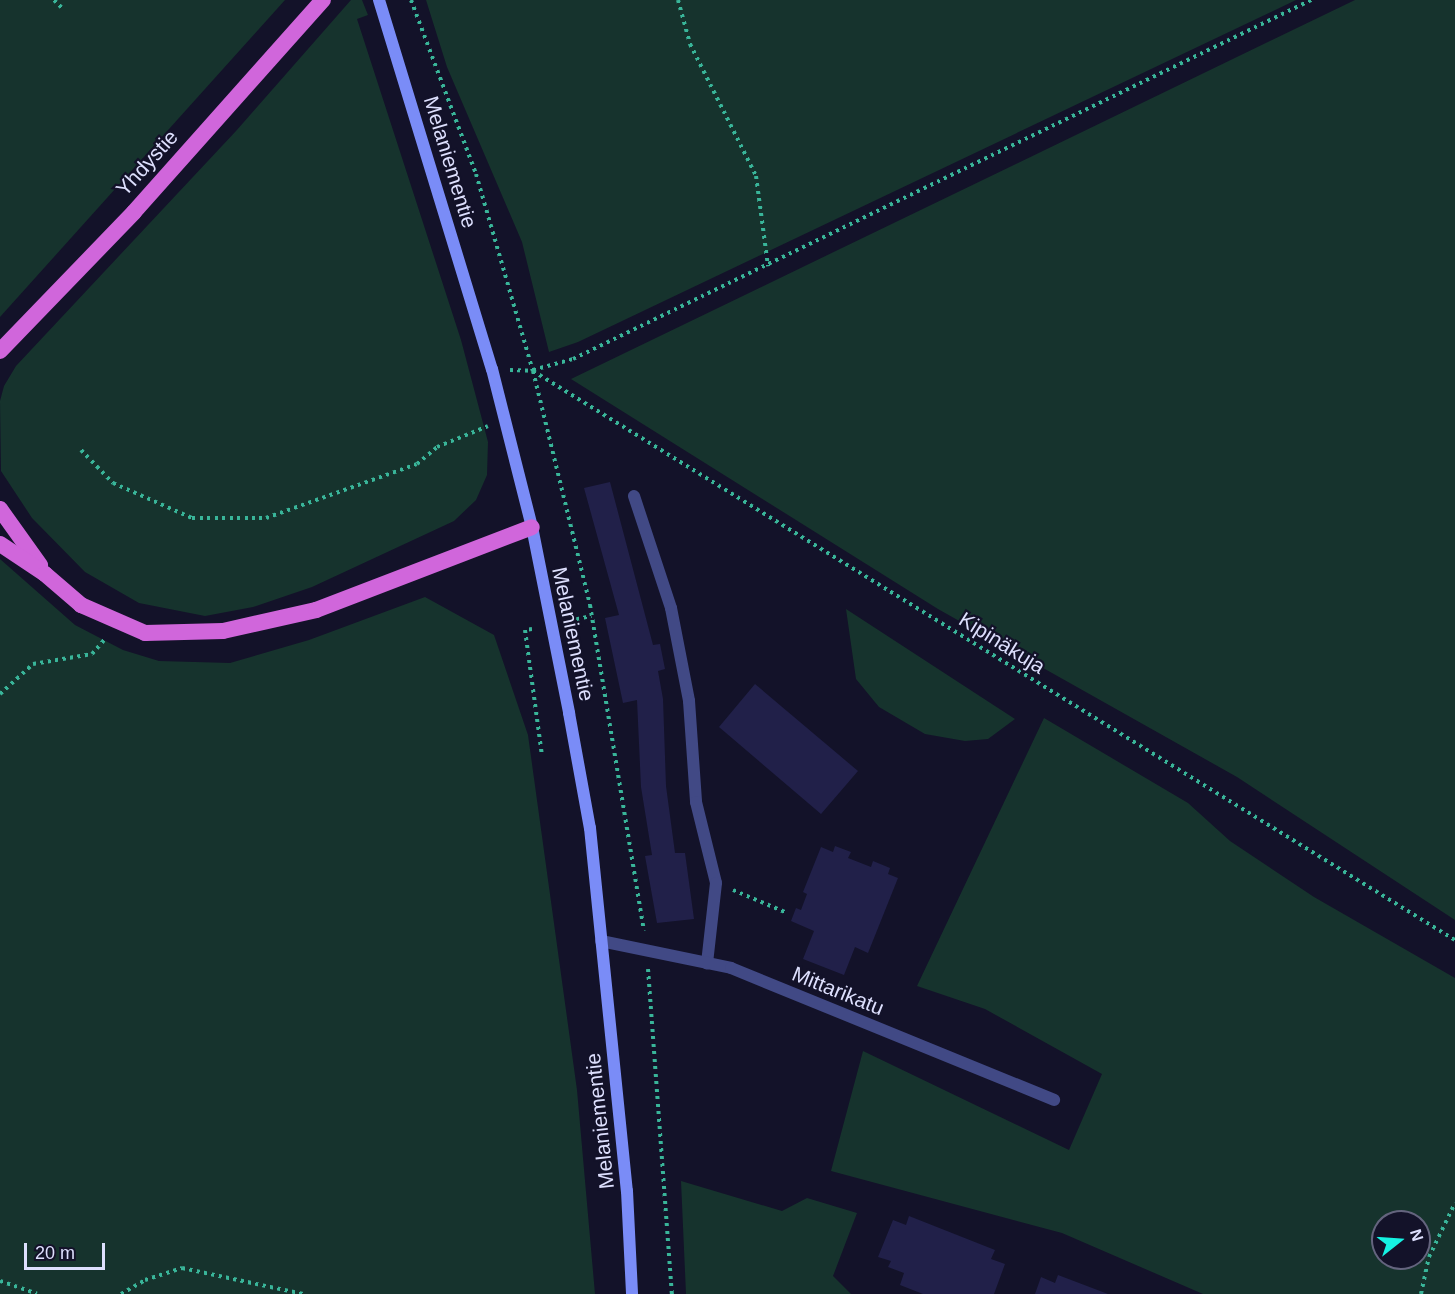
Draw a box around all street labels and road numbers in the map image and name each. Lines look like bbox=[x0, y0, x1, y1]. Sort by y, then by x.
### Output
street label: Melaniementie bbox=[418, 93, 482, 231]
street label: Yhdystie bbox=[111, 125, 183, 201]
street label: Melaniementie bbox=[546, 565, 600, 703]
street label: Kipinäkuja bbox=[954, 607, 1050, 679]
street label: Mittarikatu bbox=[788, 961, 888, 1021]
street label: Melaniementie bbox=[580, 1052, 620, 1190]

